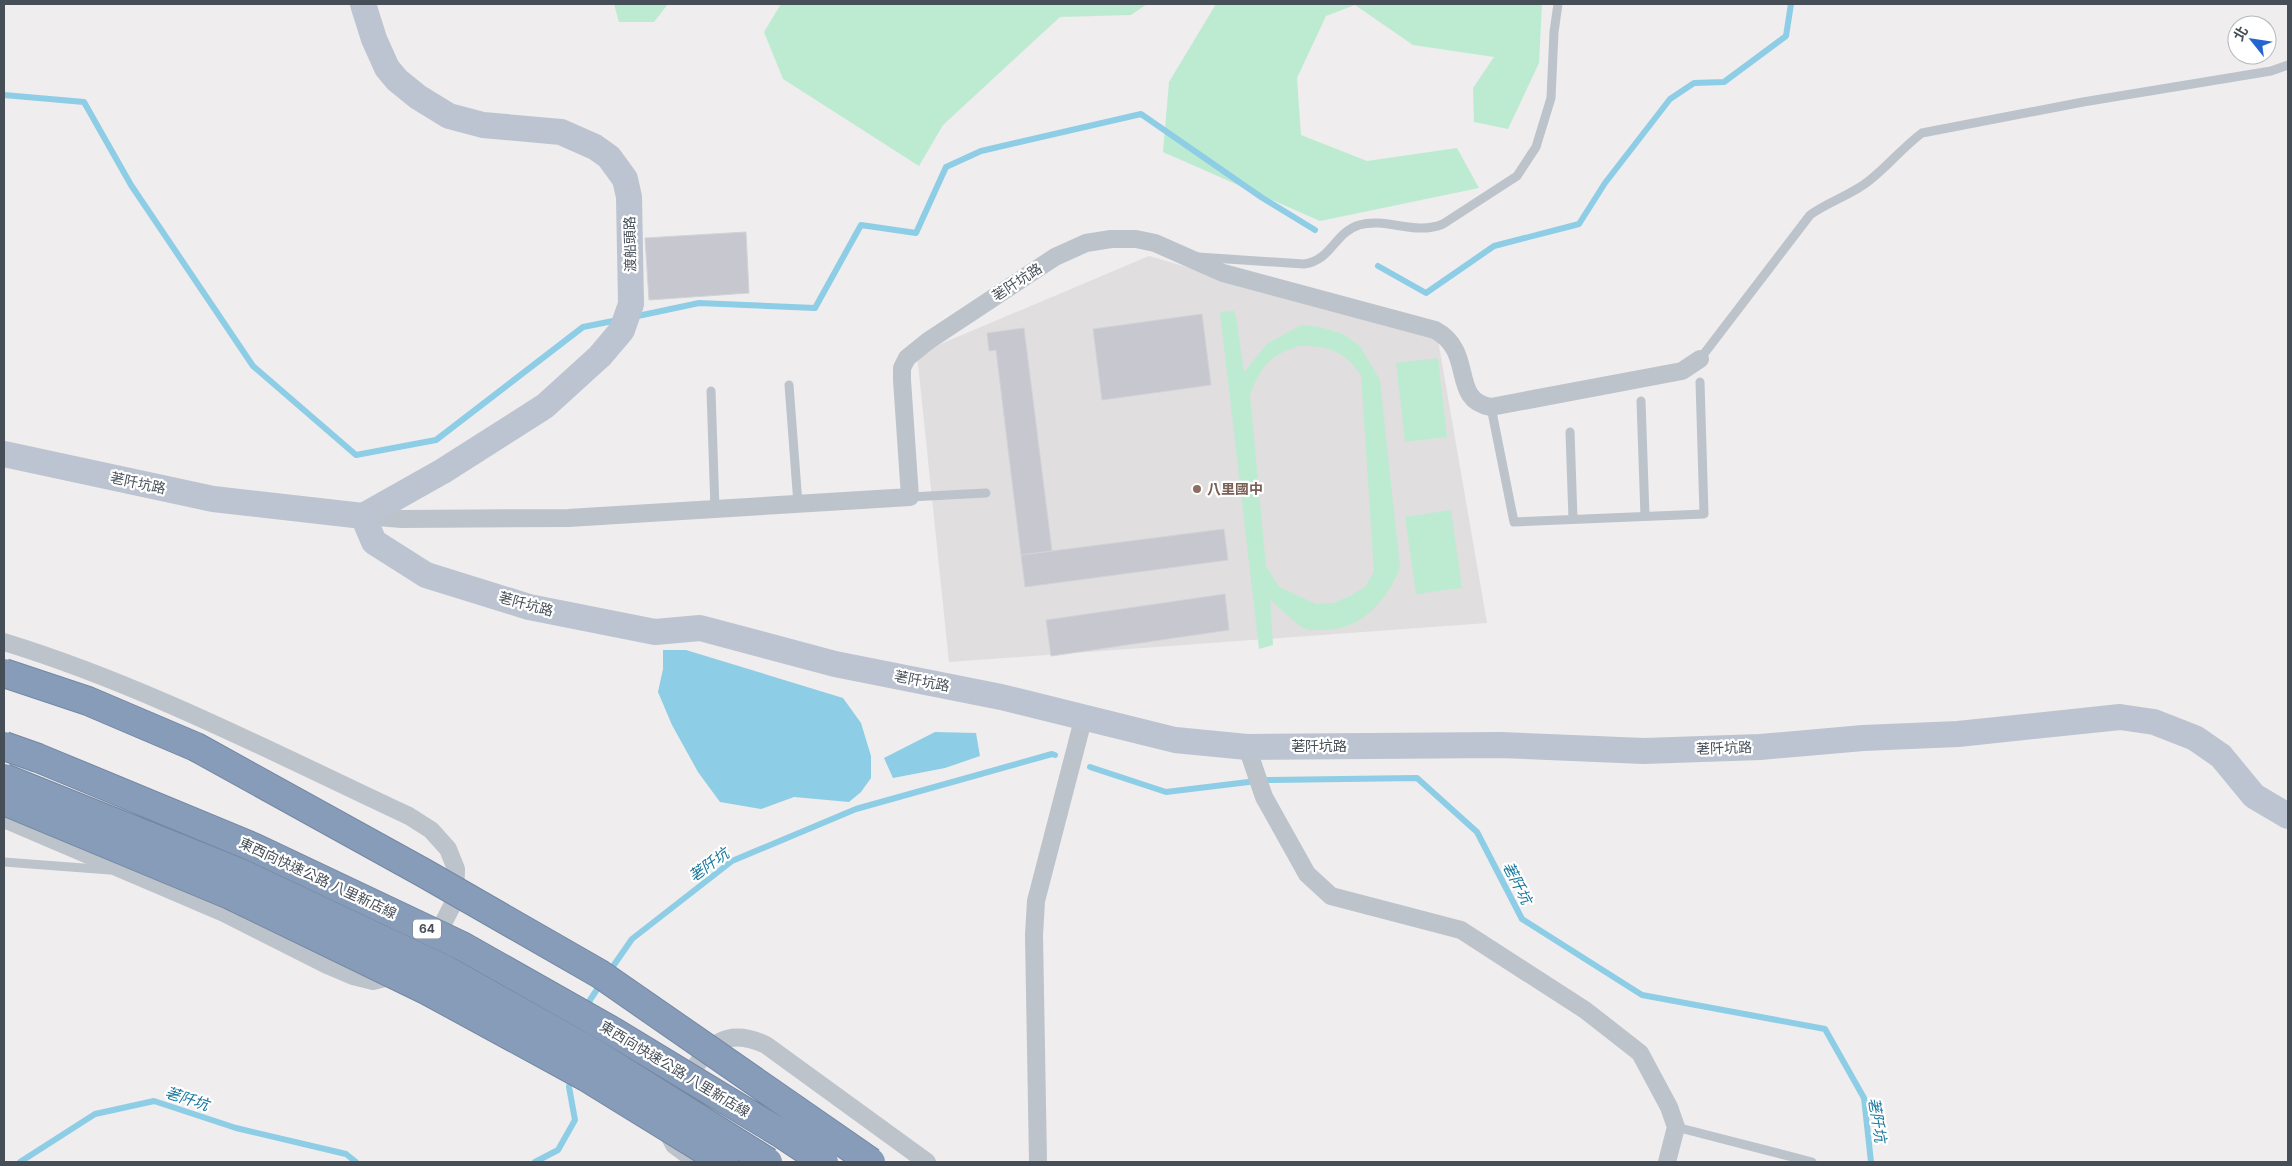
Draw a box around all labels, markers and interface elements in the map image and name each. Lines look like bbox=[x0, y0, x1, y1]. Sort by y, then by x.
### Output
north arrow bbox=[2227, 15, 2277, 65]
text: 北 bbox=[2229, 23, 2251, 44]
street label: 渡船頭路 bbox=[621, 216, 638, 272]
street label: 荖阡坑路 bbox=[989, 259, 1045, 304]
street label: 荖阡坑路 bbox=[109, 468, 167, 497]
place label: 八里國中 bbox=[1207, 480, 1263, 497]
marker: 八里國中 bbox=[1191, 483, 1203, 495]
street label: 荖阡坑路 bbox=[497, 588, 555, 619]
street label: 荖阡坑路 bbox=[893, 667, 951, 694]
street label: 荖阡坑路 bbox=[1291, 737, 1347, 754]
street label: 荖阡坑路 bbox=[1696, 738, 1752, 757]
street label: 東西向快速公路 八里新店線 bbox=[237, 834, 400, 922]
water label: 荖阡坑 bbox=[685, 843, 734, 886]
water label: 荖阡坑 bbox=[1499, 858, 1537, 909]
road number: 64 bbox=[413, 920, 441, 939]
street label: 東西向快速公路 八里新店線 bbox=[597, 1017, 753, 1120]
water label: 荖阡坑 bbox=[163, 1083, 213, 1115]
water label: 荖阡坑 bbox=[1865, 1096, 1891, 1146]

